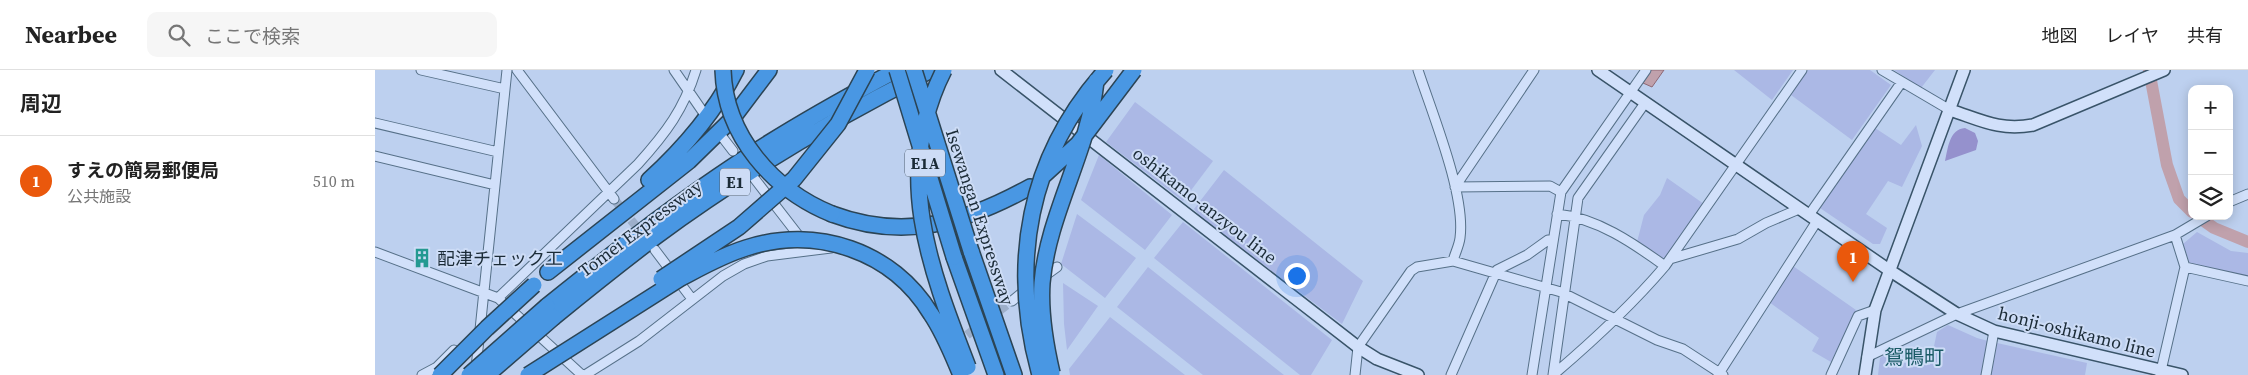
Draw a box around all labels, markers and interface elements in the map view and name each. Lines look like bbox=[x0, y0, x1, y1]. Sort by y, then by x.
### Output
search box bbox=[147, 12, 497, 57]
text: Nearbee bbox=[25, 18, 117, 51]
icon: search bbox=[165, 21, 193, 49]
text: ここで検索 bbox=[205, 23, 300, 49]
text: 地図 bbox=[2042, 23, 2078, 48]
text: レイヤ bbox=[2106, 23, 2159, 48]
text: 共有 bbox=[2187, 23, 2223, 48]
map controls bbox=[2188, 85, 2233, 220]
button: + bbox=[2188, 85, 2233, 130]
text: 周辺 bbox=[20, 89, 62, 118]
street label: Isewangan Expressway bbox=[940, 126, 1021, 309]
button: − bbox=[2188, 130, 2233, 175]
street label: oshikamo-anzyou line bbox=[1128, 141, 1282, 269]
road number: E1A bbox=[905, 150, 945, 176]
text: すえの簡易郵便局 bbox=[67, 157, 219, 183]
road number: E1 bbox=[720, 168, 750, 195]
text: 1 bbox=[32, 170, 40, 192]
text: 510 m bbox=[313, 170, 355, 192]
street label: Tomei Expressway bbox=[573, 173, 708, 283]
button: layers bbox=[2188, 175, 2233, 220]
text: 公共施設 bbox=[67, 185, 131, 207]
pin: 1 bbox=[1837, 241, 1869, 282]
place label: 配津チェック工 bbox=[437, 246, 563, 271]
building icon: 配津チェック工 bbox=[411, 247, 433, 269]
your location bbox=[1284, 263, 1310, 289]
street label: honji-oshikamo line bbox=[1996, 300, 2158, 364]
district label: 鴛鴨町 bbox=[1884, 343, 1944, 371]

